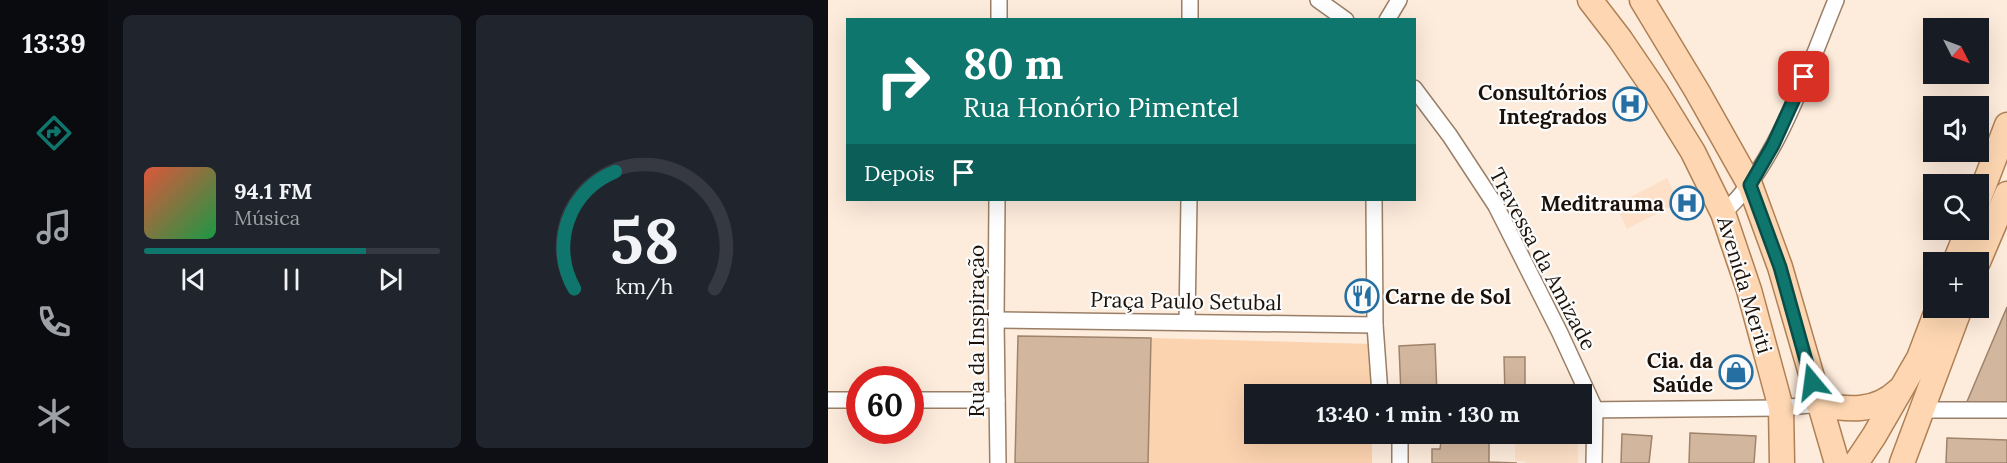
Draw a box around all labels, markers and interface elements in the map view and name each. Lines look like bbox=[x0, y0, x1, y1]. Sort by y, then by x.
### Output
north arrow bbox=[1923, 18, 1989, 84]
map controls bbox=[1923, 18, 1989, 318]
text: 13:39 bbox=[22, 26, 86, 60]
text: 80 m bbox=[963, 37, 1063, 91]
icon: right bbox=[864, 42, 942, 120]
pin bbox=[1778, 51, 1829, 102]
icon: arrive bbox=[1787, 60, 1820, 93]
place label: Consultórios Integrados bbox=[1478, 79, 1607, 130]
hospital icon: Consultórios Integrados bbox=[1612, 86, 1648, 122]
text: Rua Honório Pimentel bbox=[963, 90, 1239, 124]
button: sound bbox=[1923, 96, 1989, 162]
icon: directions bbox=[33, 112, 75, 154]
icon: arrive bbox=[947, 156, 980, 189]
text: Depois bbox=[864, 159, 935, 187]
street label: Travessa da Amizade bbox=[1484, 163, 1602, 355]
button: search bbox=[1923, 174, 1989, 240]
text: 94.1 FM bbox=[234, 177, 313, 205]
hospital icon: Meditrauma bbox=[1669, 185, 1705, 221]
place label: Meditrauma bbox=[1541, 190, 1664, 217]
text: 58 bbox=[610, 200, 679, 280]
text: Música bbox=[234, 205, 300, 230]
icon: music bbox=[33, 206, 75, 248]
street label: Avenida Meriti bbox=[1711, 212, 1779, 357]
street label: Rua da Inspiração bbox=[963, 245, 990, 417]
button: + bbox=[1923, 252, 1989, 318]
icon: previous bbox=[177, 263, 210, 296]
icon: pause bbox=[275, 263, 308, 296]
icon: next bbox=[374, 263, 407, 296]
text: km/h bbox=[615, 272, 673, 300]
restaurant icon: Carne de Sol bbox=[1344, 278, 1380, 314]
place label: Carne de Sol bbox=[1385, 283, 1511, 310]
street label: Praça Paulo Setubal bbox=[1090, 286, 1282, 316]
icon: phone bbox=[33, 301, 75, 343]
place label: Cia. da Saúde bbox=[1647, 347, 1713, 398]
position arrow bbox=[1780, 350, 1844, 414]
shop icon: Cia. da Saúde bbox=[1718, 354, 1754, 390]
speed limit sign: 60 bbox=[846, 366, 924, 444]
icon: climate bbox=[33, 395, 75, 437]
text: 13:40 · 1 min · 130 m bbox=[1316, 400, 1520, 428]

